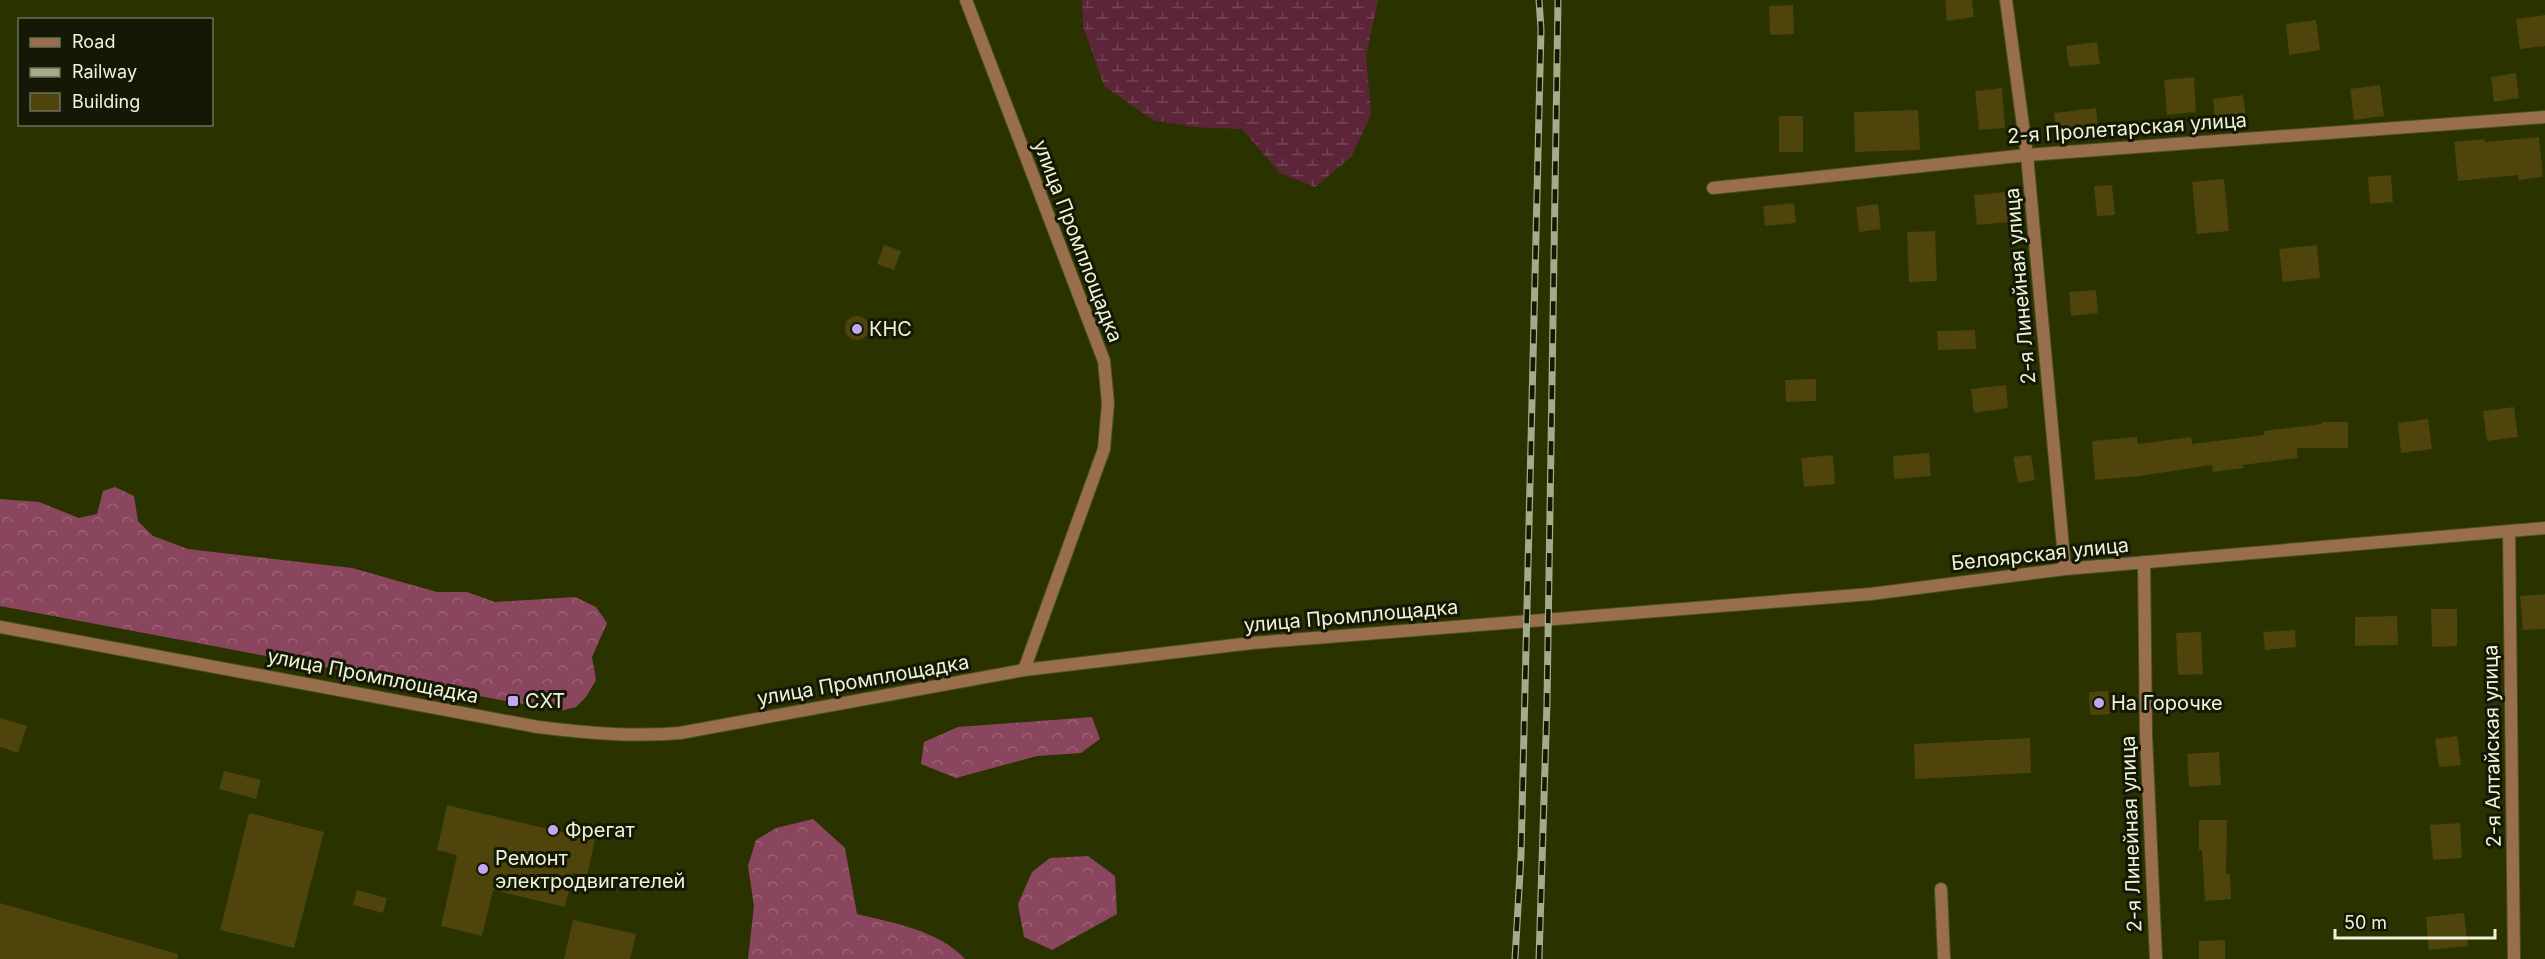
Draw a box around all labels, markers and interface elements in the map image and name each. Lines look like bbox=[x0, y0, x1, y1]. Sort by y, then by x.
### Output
legend bbox=[18, 18, 213, 126]
text: Road bbox=[72, 31, 115, 52]
text: Railway bbox=[72, 61, 137, 82]
text: Building bbox=[72, 91, 140, 112]
street label: 2-я Пролетарская улица bbox=[2006, 108, 2248, 148]
street label: улица Промплощадка bbox=[1028, 136, 1128, 346]
street label: 2-я Линейная улица bbox=[1999, 187, 2041, 385]
place label: КНС bbox=[869, 317, 912, 341]
marker: КНС bbox=[850, 322, 864, 336]
street label: Белоярская улица bbox=[1950, 533, 2130, 575]
street label: улица Промплощадка bbox=[1243, 595, 1459, 637]
street label: улица Промплощадка bbox=[265, 644, 481, 708]
street label: 2-я Алтайская улица bbox=[2478, 644, 2506, 848]
street label: улица Промплощадка bbox=[755, 650, 971, 710]
place label: СХТ bbox=[525, 689, 565, 713]
place label: На Горочке bbox=[2111, 691, 2223, 715]
marker: СХТ bbox=[506, 694, 520, 708]
marker: На Горочке bbox=[2092, 696, 2106, 710]
street label: 2-я Линейная улица bbox=[2116, 735, 2146, 933]
place label: Фрегат bbox=[565, 818, 635, 842]
marker: Фрегат bbox=[546, 823, 560, 837]
place label: Ремонт электродвигателей bbox=[495, 846, 685, 893]
marker: Ремонт электродвигателей bbox=[476, 862, 490, 876]
scale bar bbox=[2335, 902, 2496, 940]
text: 50 m bbox=[2344, 912, 2387, 933]

